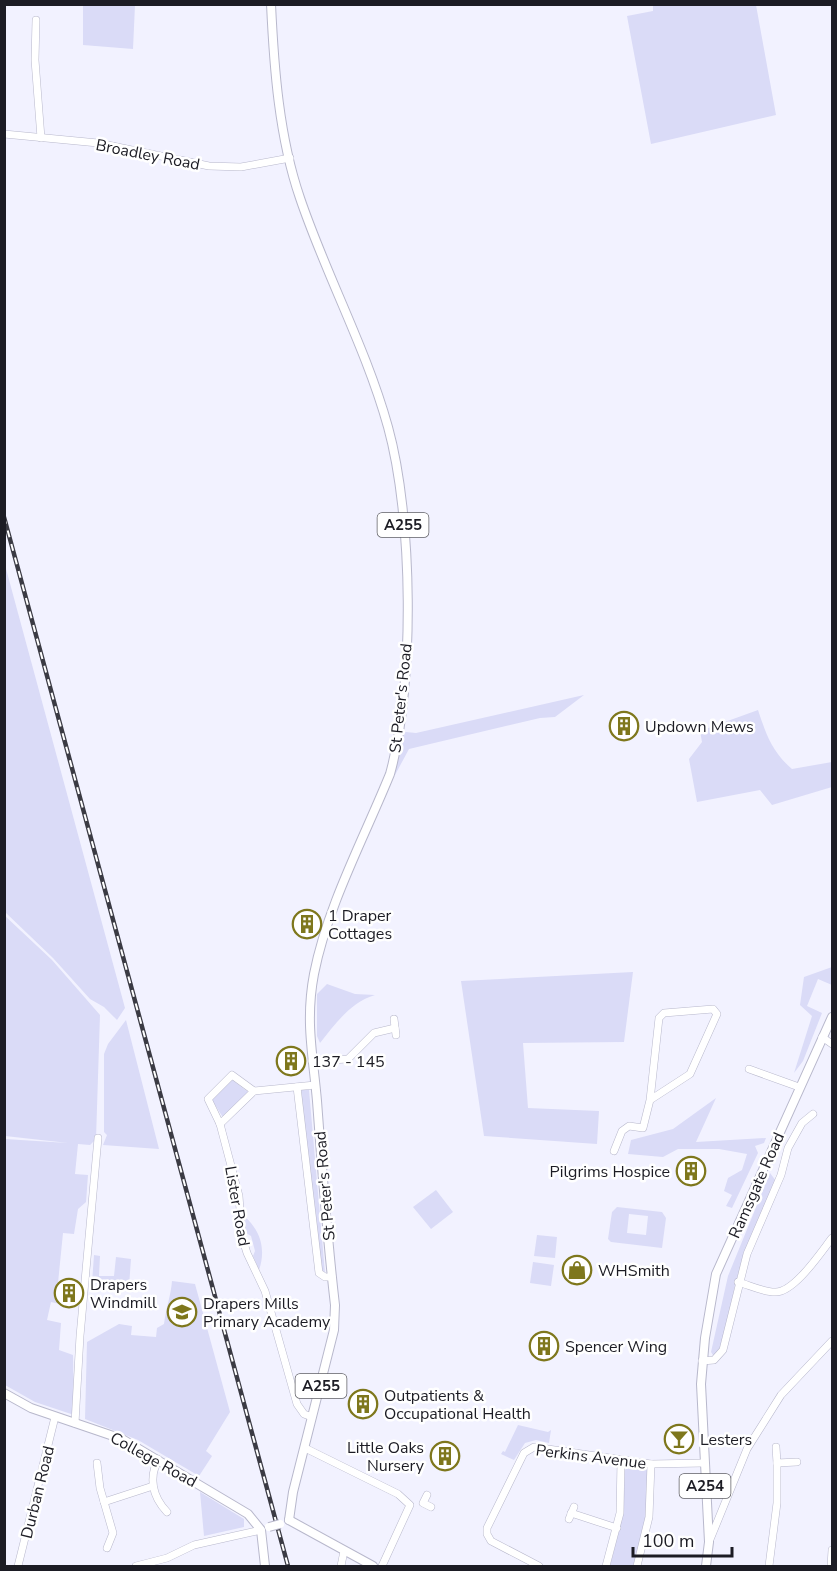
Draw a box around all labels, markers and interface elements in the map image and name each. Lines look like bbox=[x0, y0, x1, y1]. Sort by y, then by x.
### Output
street label: Broadley Road bbox=[94, 134, 202, 176]
road number: A255 bbox=[378, 513, 428, 537]
street label: St Peter's Road bbox=[384, 642, 418, 754]
building icon: Updown Mews bbox=[608, 710, 640, 742]
place label: Updown Mews bbox=[645, 716, 754, 738]
place label: 1 Draper Cottages bbox=[328, 905, 392, 945]
building icon: 1 Draper Cottages bbox=[291, 908, 323, 940]
building icon: 137 - 145 bbox=[275, 1045, 307, 1077]
place label: 137 - 145 bbox=[312, 1051, 385, 1073]
street label: Ramsgate Road bbox=[724, 1129, 790, 1242]
street label: St Peter's Road bbox=[309, 1130, 341, 1242]
building icon: Pilgrims Hospice bbox=[675, 1155, 707, 1187]
place label: Pilgrims Hospice bbox=[550, 1161, 670, 1183]
street label: Lister Road bbox=[219, 1164, 255, 1248]
shop icon: WHSmith bbox=[561, 1254, 593, 1286]
place label: WHSmith bbox=[598, 1260, 670, 1282]
place label: Drapers Windmill bbox=[90, 1274, 157, 1314]
building icon: Drapers Windmill bbox=[53, 1277, 85, 1309]
place label: Drapers Mills Primary Academy bbox=[203, 1293, 331, 1333]
school or university icon: Drapers Mills Primary Academy bbox=[166, 1296, 198, 1328]
building icon: Spencer Wing bbox=[528, 1330, 560, 1362]
place label: Spencer Wing bbox=[565, 1336, 667, 1358]
road number: A255 bbox=[296, 1374, 346, 1398]
place label: Outpatients & Occupational Health bbox=[384, 1385, 531, 1425]
building icon: Outpatients & Occupational Health bbox=[347, 1388, 379, 1420]
bar icon: Lesters bbox=[663, 1423, 695, 1455]
street label: College Road bbox=[106, 1427, 201, 1493]
place label: Lesters bbox=[700, 1429, 752, 1451]
place label: Little Oaks Nursery bbox=[347, 1437, 425, 1477]
street label: Perkins Avenue bbox=[534, 1439, 647, 1475]
building icon: Little Oaks Nursery bbox=[429, 1440, 461, 1472]
street label: Durban Road bbox=[16, 1444, 60, 1541]
road number: A254 bbox=[680, 1474, 730, 1498]
scale bar bbox=[633, 1520, 732, 1558]
text: 100 m bbox=[642, 1529, 694, 1553]

